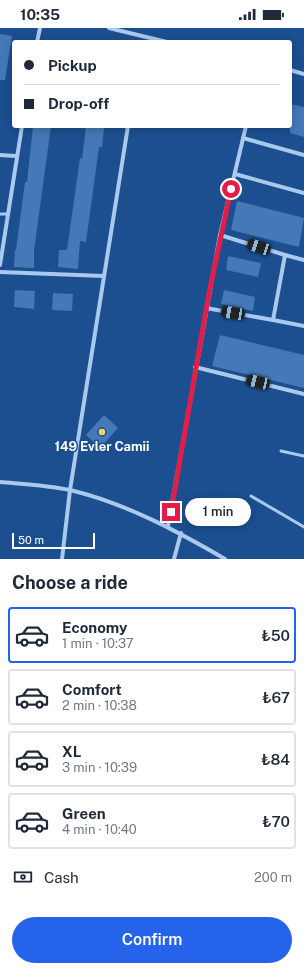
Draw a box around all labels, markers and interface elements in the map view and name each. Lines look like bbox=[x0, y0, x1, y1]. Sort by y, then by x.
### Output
text: 10:35 bbox=[20, 6, 60, 23]
text: Pickup bbox=[48, 57, 97, 74]
text: Drop-off bbox=[48, 95, 109, 112]
route start bbox=[222, 180, 240, 198]
car bbox=[246, 238, 272, 256]
car bbox=[220, 305, 246, 321]
car bbox=[245, 373, 271, 391]
marker: 149 Evler Camii bbox=[97, 427, 107, 437]
place label: 149 Evler Camii bbox=[54, 439, 150, 454]
callout: 1 min bbox=[185, 498, 251, 526]
route end bbox=[162, 503, 180, 521]
text: 1 min bbox=[203, 504, 233, 519]
scale bar bbox=[12, 531, 95, 550]
text: 50 m bbox=[18, 534, 44, 546]
text: Choose a ride bbox=[12, 572, 128, 593]
icon: car bbox=[14, 617, 50, 653]
text: Economy bbox=[62, 619, 127, 636]
text: ₺50 bbox=[261, 627, 290, 644]
text: 1 min · 10:37 bbox=[62, 636, 134, 651]
icon: car bbox=[14, 679, 50, 715]
text: Comfort bbox=[62, 681, 122, 698]
text: ₺67 bbox=[262, 689, 290, 706]
text: 2 min · 10:38 bbox=[62, 698, 137, 713]
icon: car bbox=[14, 741, 50, 777]
text: XL bbox=[62, 743, 81, 760]
text: ₺84 bbox=[261, 751, 290, 768]
text: 3 min · 10:39 bbox=[62, 760, 137, 775]
icon: car bbox=[14, 803, 50, 839]
text: Green bbox=[62, 805, 106, 822]
text: ₺70 bbox=[262, 813, 290, 830]
text: 4 min · 10:40 bbox=[62, 822, 137, 837]
icon: cash bbox=[12, 866, 34, 888]
text: Cash bbox=[44, 869, 79, 886]
text: 200 m bbox=[254, 870, 292, 885]
button: Confirm bbox=[12, 917, 292, 963]

